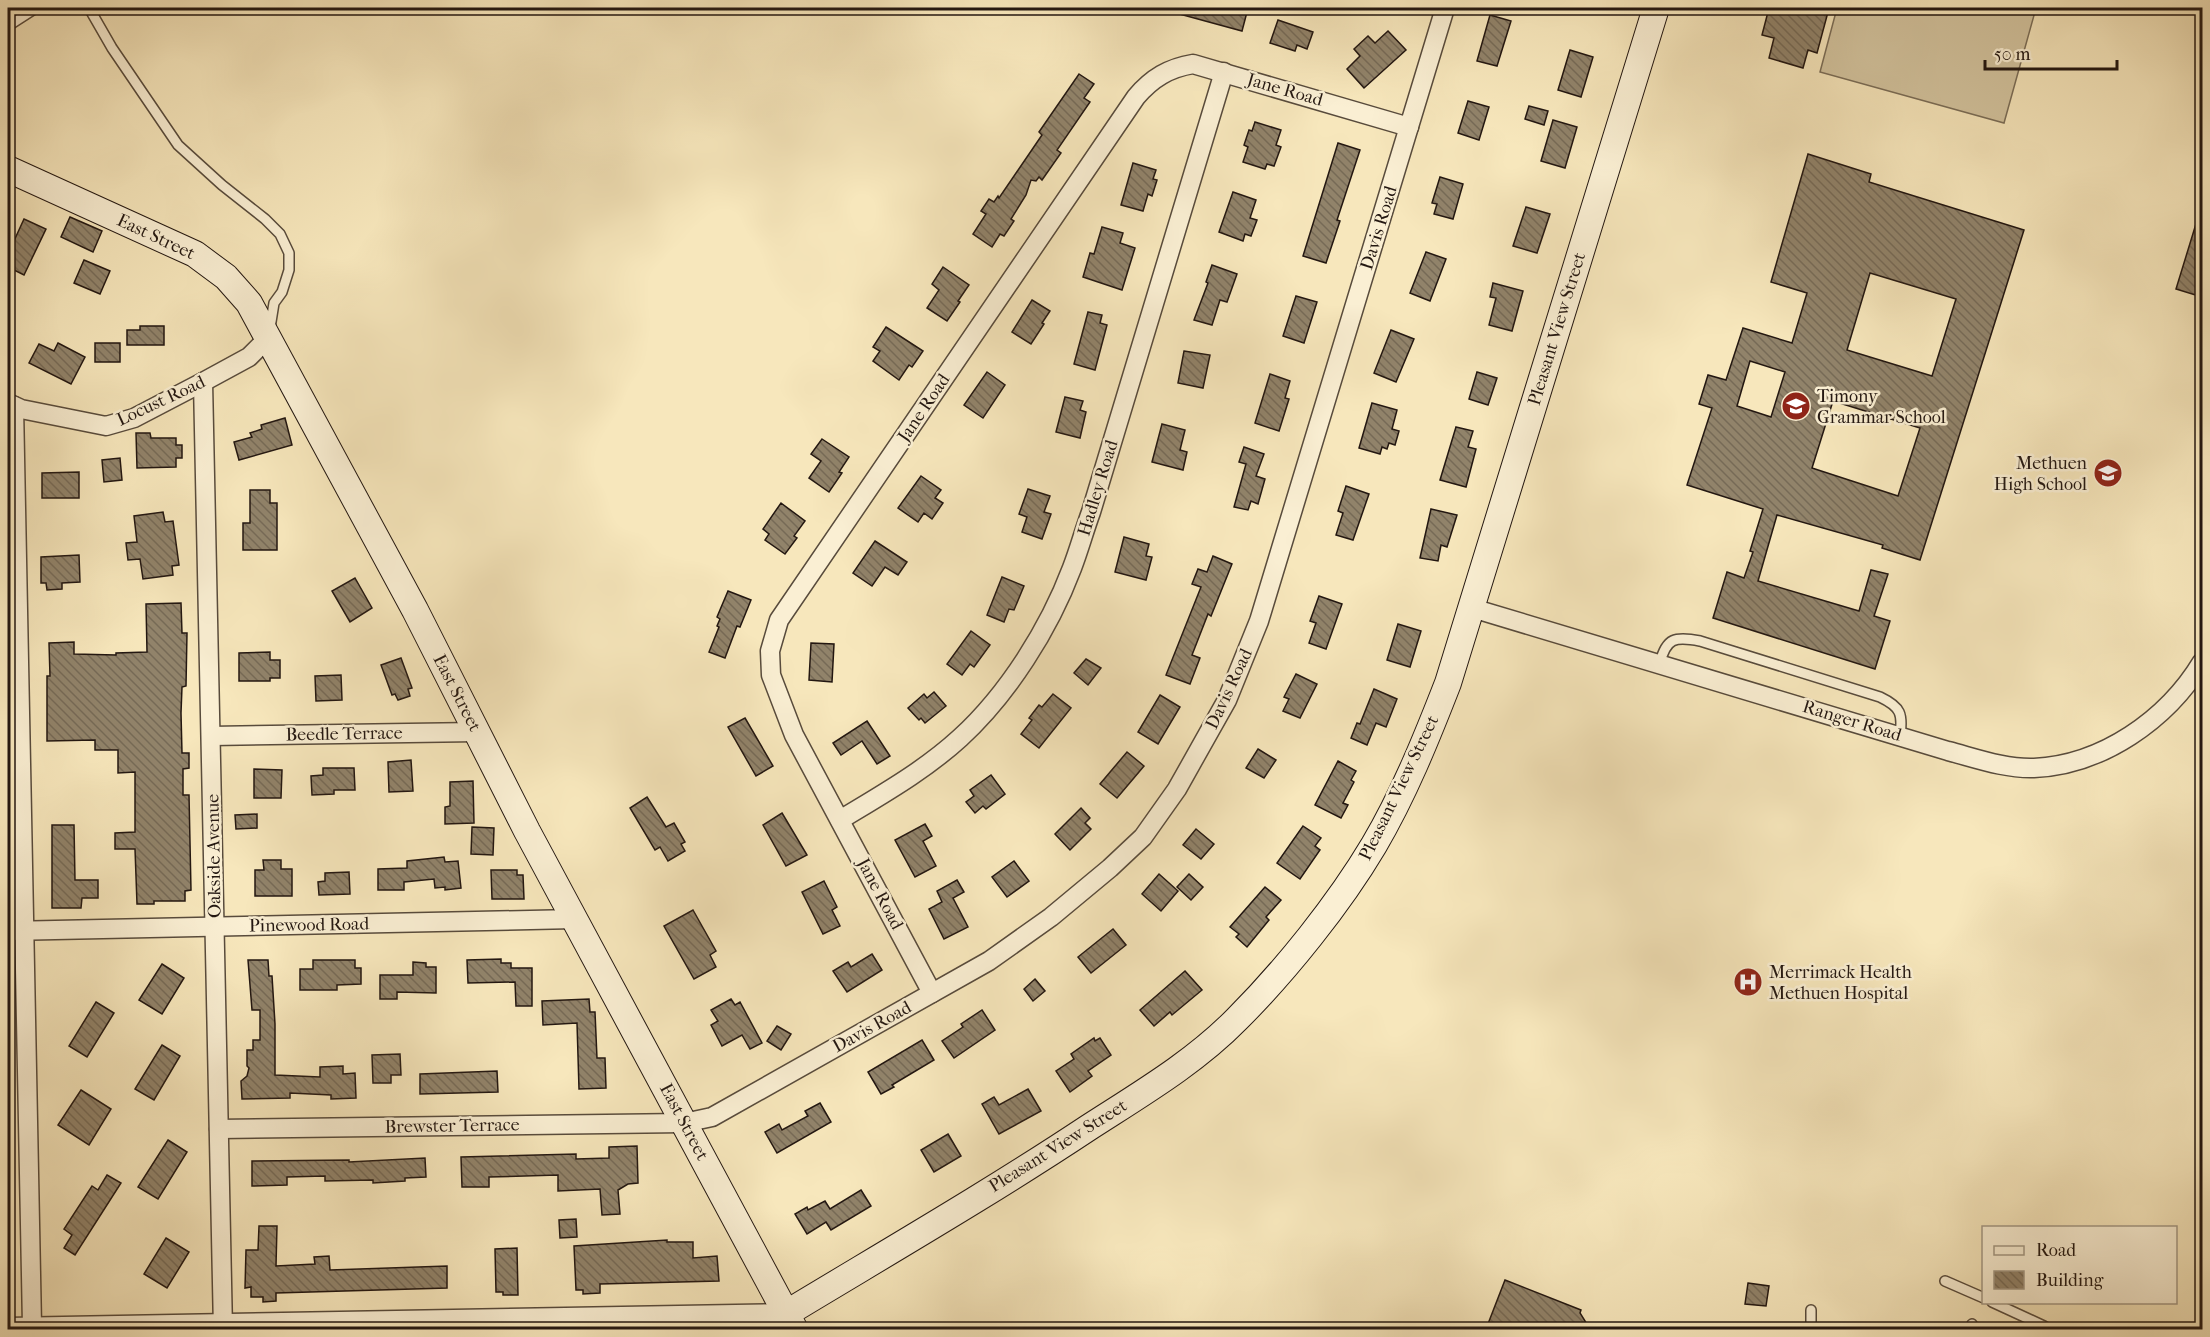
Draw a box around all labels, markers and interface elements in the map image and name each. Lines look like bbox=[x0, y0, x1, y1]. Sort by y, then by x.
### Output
scale bar bbox=[1985, 33, 2117, 71]
text: 50 m bbox=[1994, 44, 2031, 65]
street label: Jane Road bbox=[1243, 69, 1326, 111]
street label: Davis Road bbox=[1356, 183, 1402, 273]
street label: East Street bbox=[114, 210, 199, 264]
street label: Pleasant View Street bbox=[1524, 249, 1590, 408]
street label: Jane Road bbox=[892, 370, 955, 448]
street label: Locust Road bbox=[113, 371, 209, 431]
place label: Timony Grammar School bbox=[1817, 386, 1946, 428]
school or university icon: Timony Grammar School bbox=[1780, 390, 1812, 422]
street label: Hadley Road bbox=[1073, 437, 1123, 539]
place label: Methuen High School bbox=[1994, 453, 2088, 495]
school or university icon: Methuen High School bbox=[2092, 457, 2124, 489]
street label: Davis Road bbox=[1201, 645, 1257, 733]
street label: East Street bbox=[429, 651, 486, 736]
street label: Ranger Road bbox=[1800, 696, 1904, 746]
street label: Pleasant View Street bbox=[1355, 711, 1444, 864]
street label: Beedle Terrace bbox=[285, 722, 403, 746]
street label: Oakside Avenue bbox=[202, 794, 226, 918]
street label: Jane Road bbox=[852, 853, 908, 933]
street label: Pinewood Road bbox=[249, 913, 370, 937]
place label: Merrimack Health Methuen Hospital bbox=[1769, 962, 1912, 1004]
hospital icon: Merrimack Health Methuen Hospital bbox=[1732, 966, 1764, 998]
street label: Davis Road bbox=[829, 997, 915, 1057]
street label: East Street bbox=[655, 1080, 713, 1164]
street label: Pleasant View Street bbox=[985, 1095, 1131, 1197]
street label: Brewster Terrace bbox=[384, 1114, 520, 1138]
legend bbox=[1982, 1226, 2177, 1304]
text: Road bbox=[2036, 1240, 2076, 1261]
text: Building bbox=[2036, 1270, 2104, 1291]

